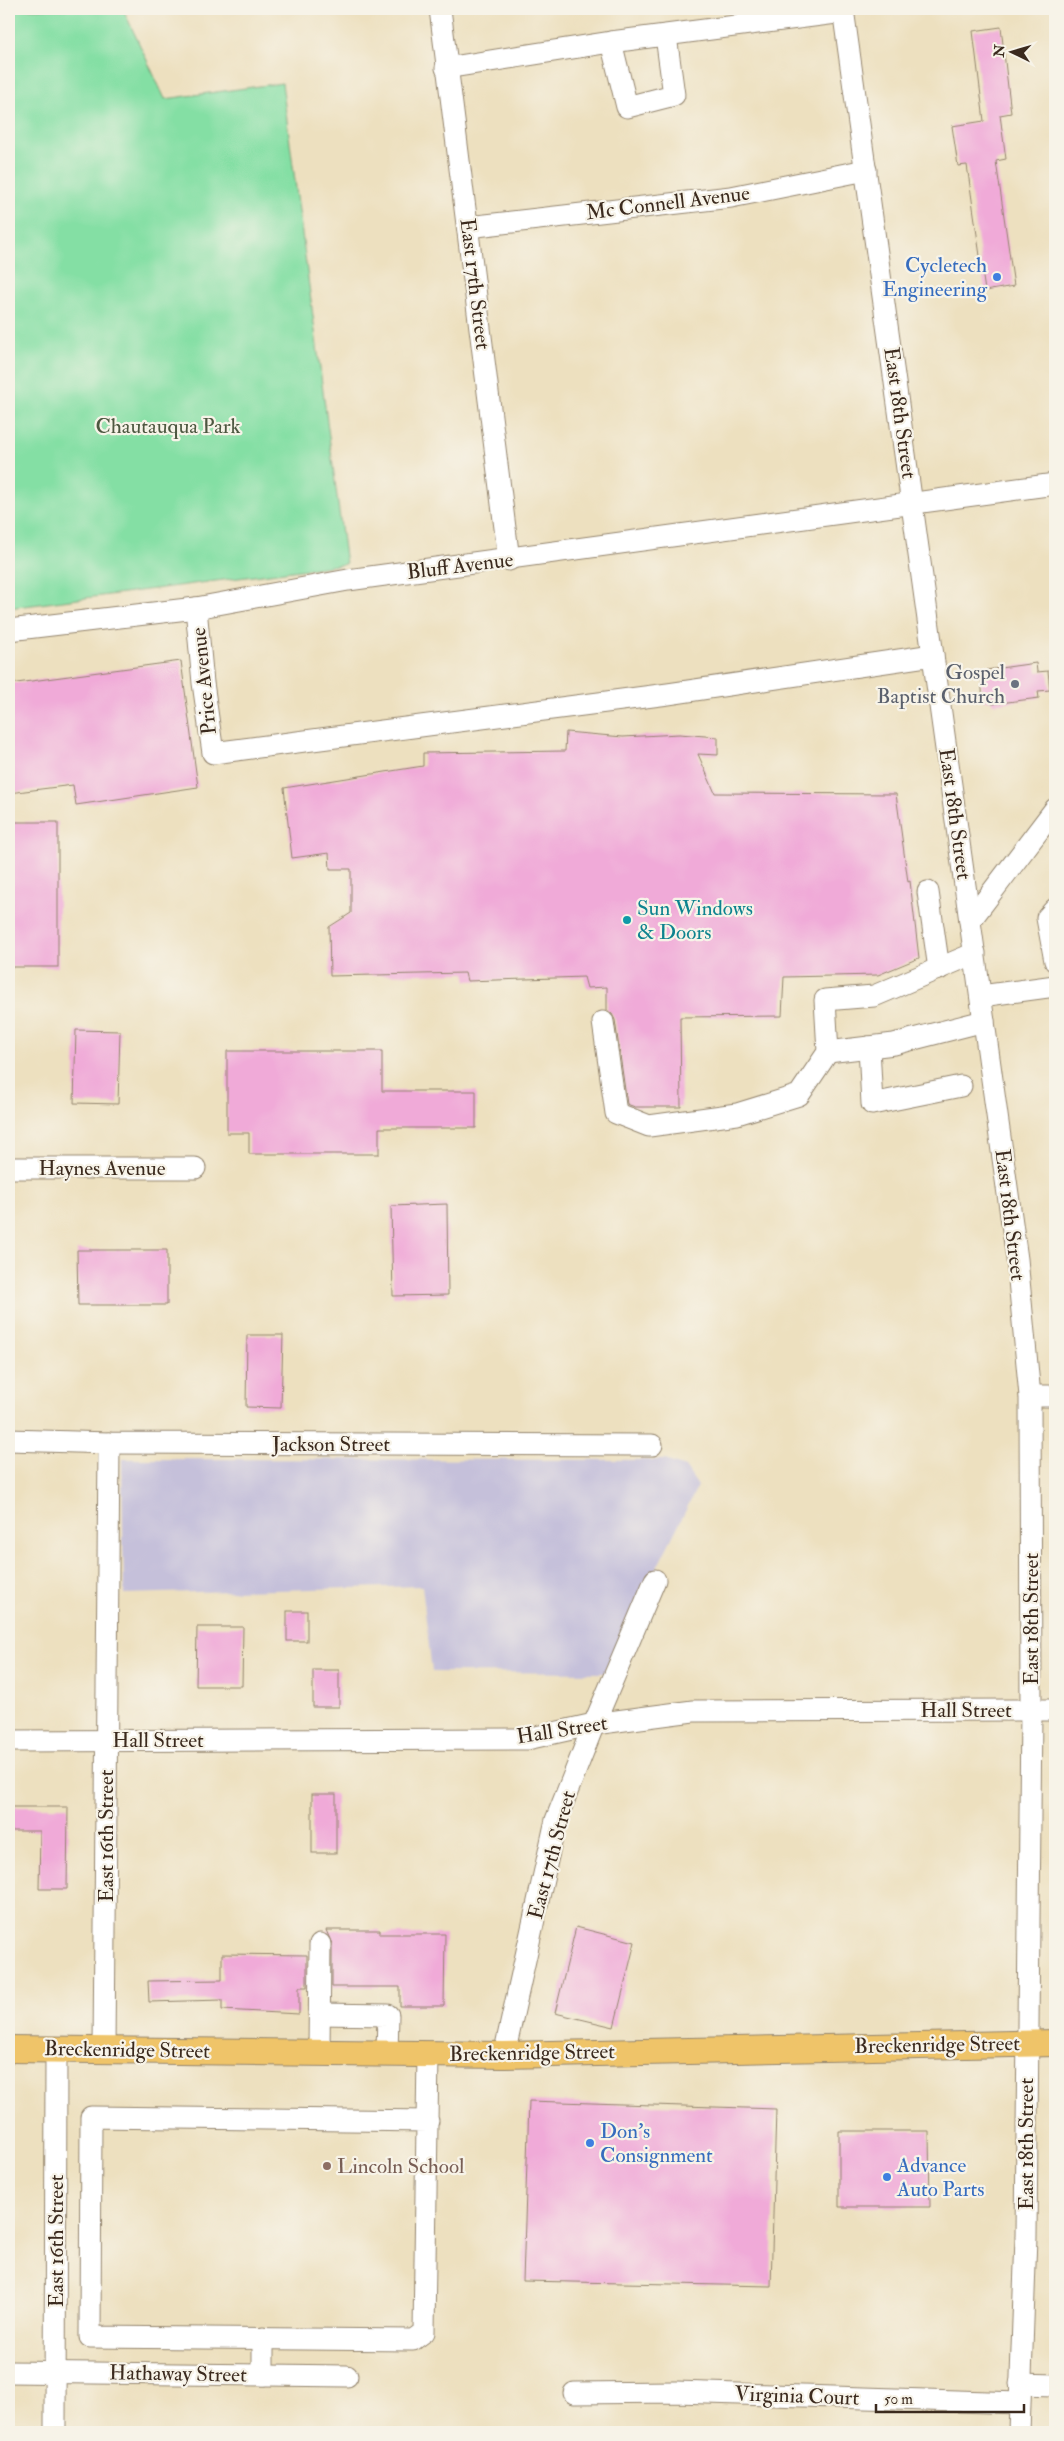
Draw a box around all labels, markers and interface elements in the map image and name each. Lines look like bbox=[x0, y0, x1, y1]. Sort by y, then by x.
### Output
north arrow bbox=[986, 28, 1036, 78]
text: N bbox=[990, 43, 1009, 59]
street label: Mc Connell Avenue bbox=[585, 180, 752, 226]
street label: East 17th Street bbox=[454, 217, 496, 351]
place label: Cycletech Engineering bbox=[882, 252, 988, 303]
marker: Cycletech Engineering bbox=[991, 271, 1003, 283]
street label: East 18th Street bbox=[877, 346, 923, 481]
park label: Chautauqua Park bbox=[95, 413, 241, 440]
street label: Bluff Avenue bbox=[405, 546, 515, 586]
street label: Price Avenue bbox=[185, 626, 223, 736]
place label: Gospel Baptist Church bbox=[877, 659, 1006, 710]
marker: Gospel Baptist Church bbox=[1009, 678, 1021, 690]
street label: East 18th Street bbox=[932, 747, 978, 882]
place label: Sun Windows & Doors bbox=[637, 895, 753, 946]
marker: Sun Windows & Doors bbox=[621, 914, 633, 926]
street label: East 18th Street bbox=[989, 1148, 1031, 1283]
street label: Haynes Avenue bbox=[39, 1155, 166, 1182]
street label: Jackson Street bbox=[271, 1431, 390, 1458]
street label: East 18th Street bbox=[1018, 1553, 1045, 1685]
street label: Hall Street bbox=[920, 1697, 1012, 1724]
street label: Hall Street bbox=[515, 1709, 610, 1751]
street label: Hall Street bbox=[112, 1727, 204, 1754]
street label: East 16th Street bbox=[93, 1769, 120, 1903]
street label: East 17th Street bbox=[522, 1787, 582, 1922]
street label: Breckenridge Street bbox=[854, 2030, 1020, 2060]
street label: Breckenridge Street bbox=[44, 2035, 210, 2065]
street label: Breckenridge Street bbox=[449, 2038, 615, 2068]
street label: East 18th Street bbox=[1013, 2078, 1040, 2210]
place label: Don's Consignment bbox=[600, 2118, 713, 2169]
marker: Don's Consignment bbox=[584, 2137, 596, 2149]
place label: Advance Auto Parts bbox=[896, 2152, 985, 2203]
place label: Lincoln School bbox=[337, 2153, 465, 2180]
marker: Lincoln School bbox=[321, 2160, 333, 2172]
marker: Advance Auto Parts bbox=[881, 2171, 893, 2183]
street label: East 16th Street bbox=[43, 2174, 70, 2308]
street label: Hathaway Street bbox=[109, 2359, 247, 2389]
street label: Virginia Court bbox=[734, 2380, 860, 2412]
scale bar bbox=[876, 2381, 1024, 2413]
text: 50 m bbox=[884, 2390, 913, 2409]

